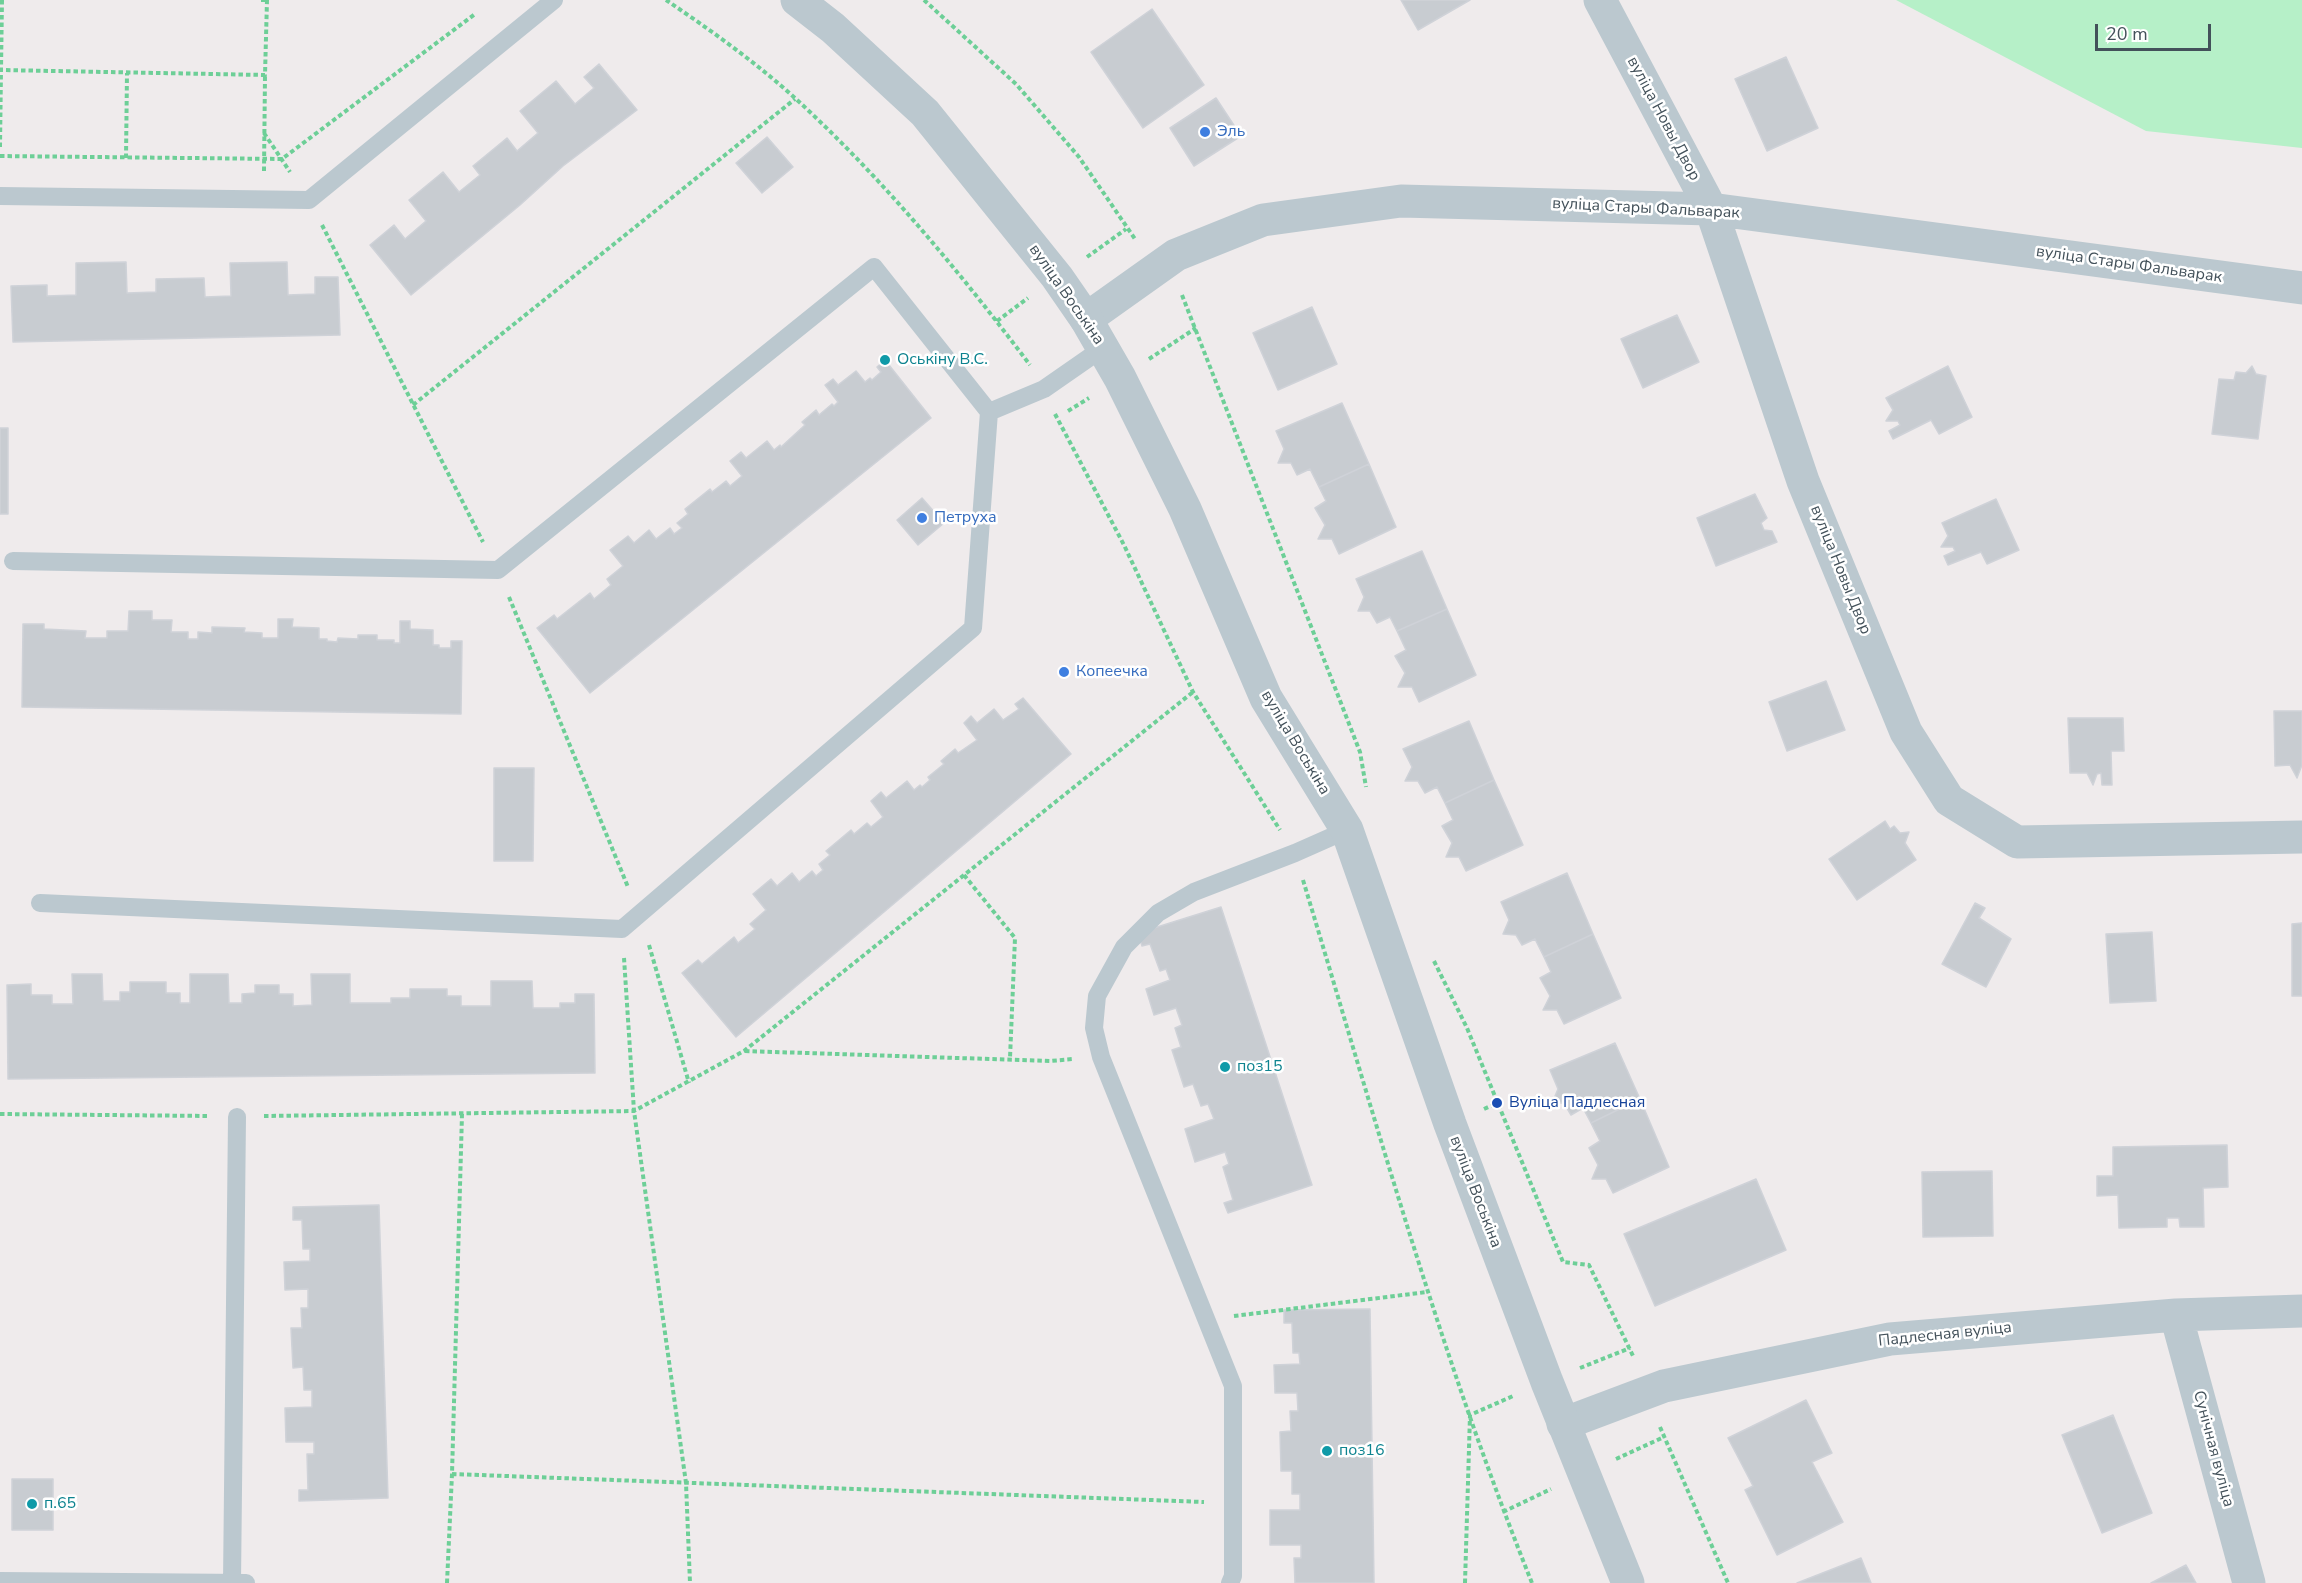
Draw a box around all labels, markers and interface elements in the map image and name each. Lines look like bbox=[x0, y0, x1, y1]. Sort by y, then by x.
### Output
scale bar bbox=[2098, 12, 2214, 50]
text: 20 m bbox=[2106, 22, 2148, 46]
street label: вуліца Новы Двор bbox=[1622, 54, 1704, 184]
place label: Эль bbox=[1217, 122, 1245, 142]
marker: Эль bbox=[1198, 125, 1212, 139]
street label: вуліца Стары Фальварак bbox=[1552, 195, 1740, 223]
street label: вуліца Воськіна bbox=[1024, 241, 1108, 349]
street label: вуліца Стары Фальварак bbox=[2035, 242, 2223, 288]
place label: Оськіну В.С. bbox=[897, 350, 988, 370]
marker: Оськіну В.С. bbox=[878, 353, 892, 367]
street label: вуліца Новы Двор bbox=[1805, 503, 1875, 637]
place label: Петруха bbox=[934, 508, 997, 528]
marker: Петруха bbox=[915, 511, 929, 525]
place label: Копеечка bbox=[1076, 662, 1148, 682]
marker: Копеечка bbox=[1057, 665, 1071, 679]
street label: вуліца Воськіна bbox=[1256, 687, 1334, 799]
place label: поз15 bbox=[1237, 1057, 1283, 1077]
marker: поз15 bbox=[1218, 1060, 1232, 1074]
place label: Вуліца Падлесная bbox=[1509, 1093, 1645, 1113]
marker: Вуліца Падлесная bbox=[1490, 1096, 1504, 1110]
street label: вуліца Воськіна bbox=[1445, 1133, 1505, 1251]
street label: Падлесная вуліца bbox=[1877, 1318, 2013, 1352]
street label: Сунічная вуліца bbox=[2188, 1389, 2238, 1509]
place label: поз16 bbox=[1339, 1441, 1385, 1461]
marker: поз16 bbox=[1320, 1444, 1334, 1458]
place label: п.65 bbox=[44, 1494, 76, 1514]
marker: п.65 bbox=[25, 1497, 39, 1511]

